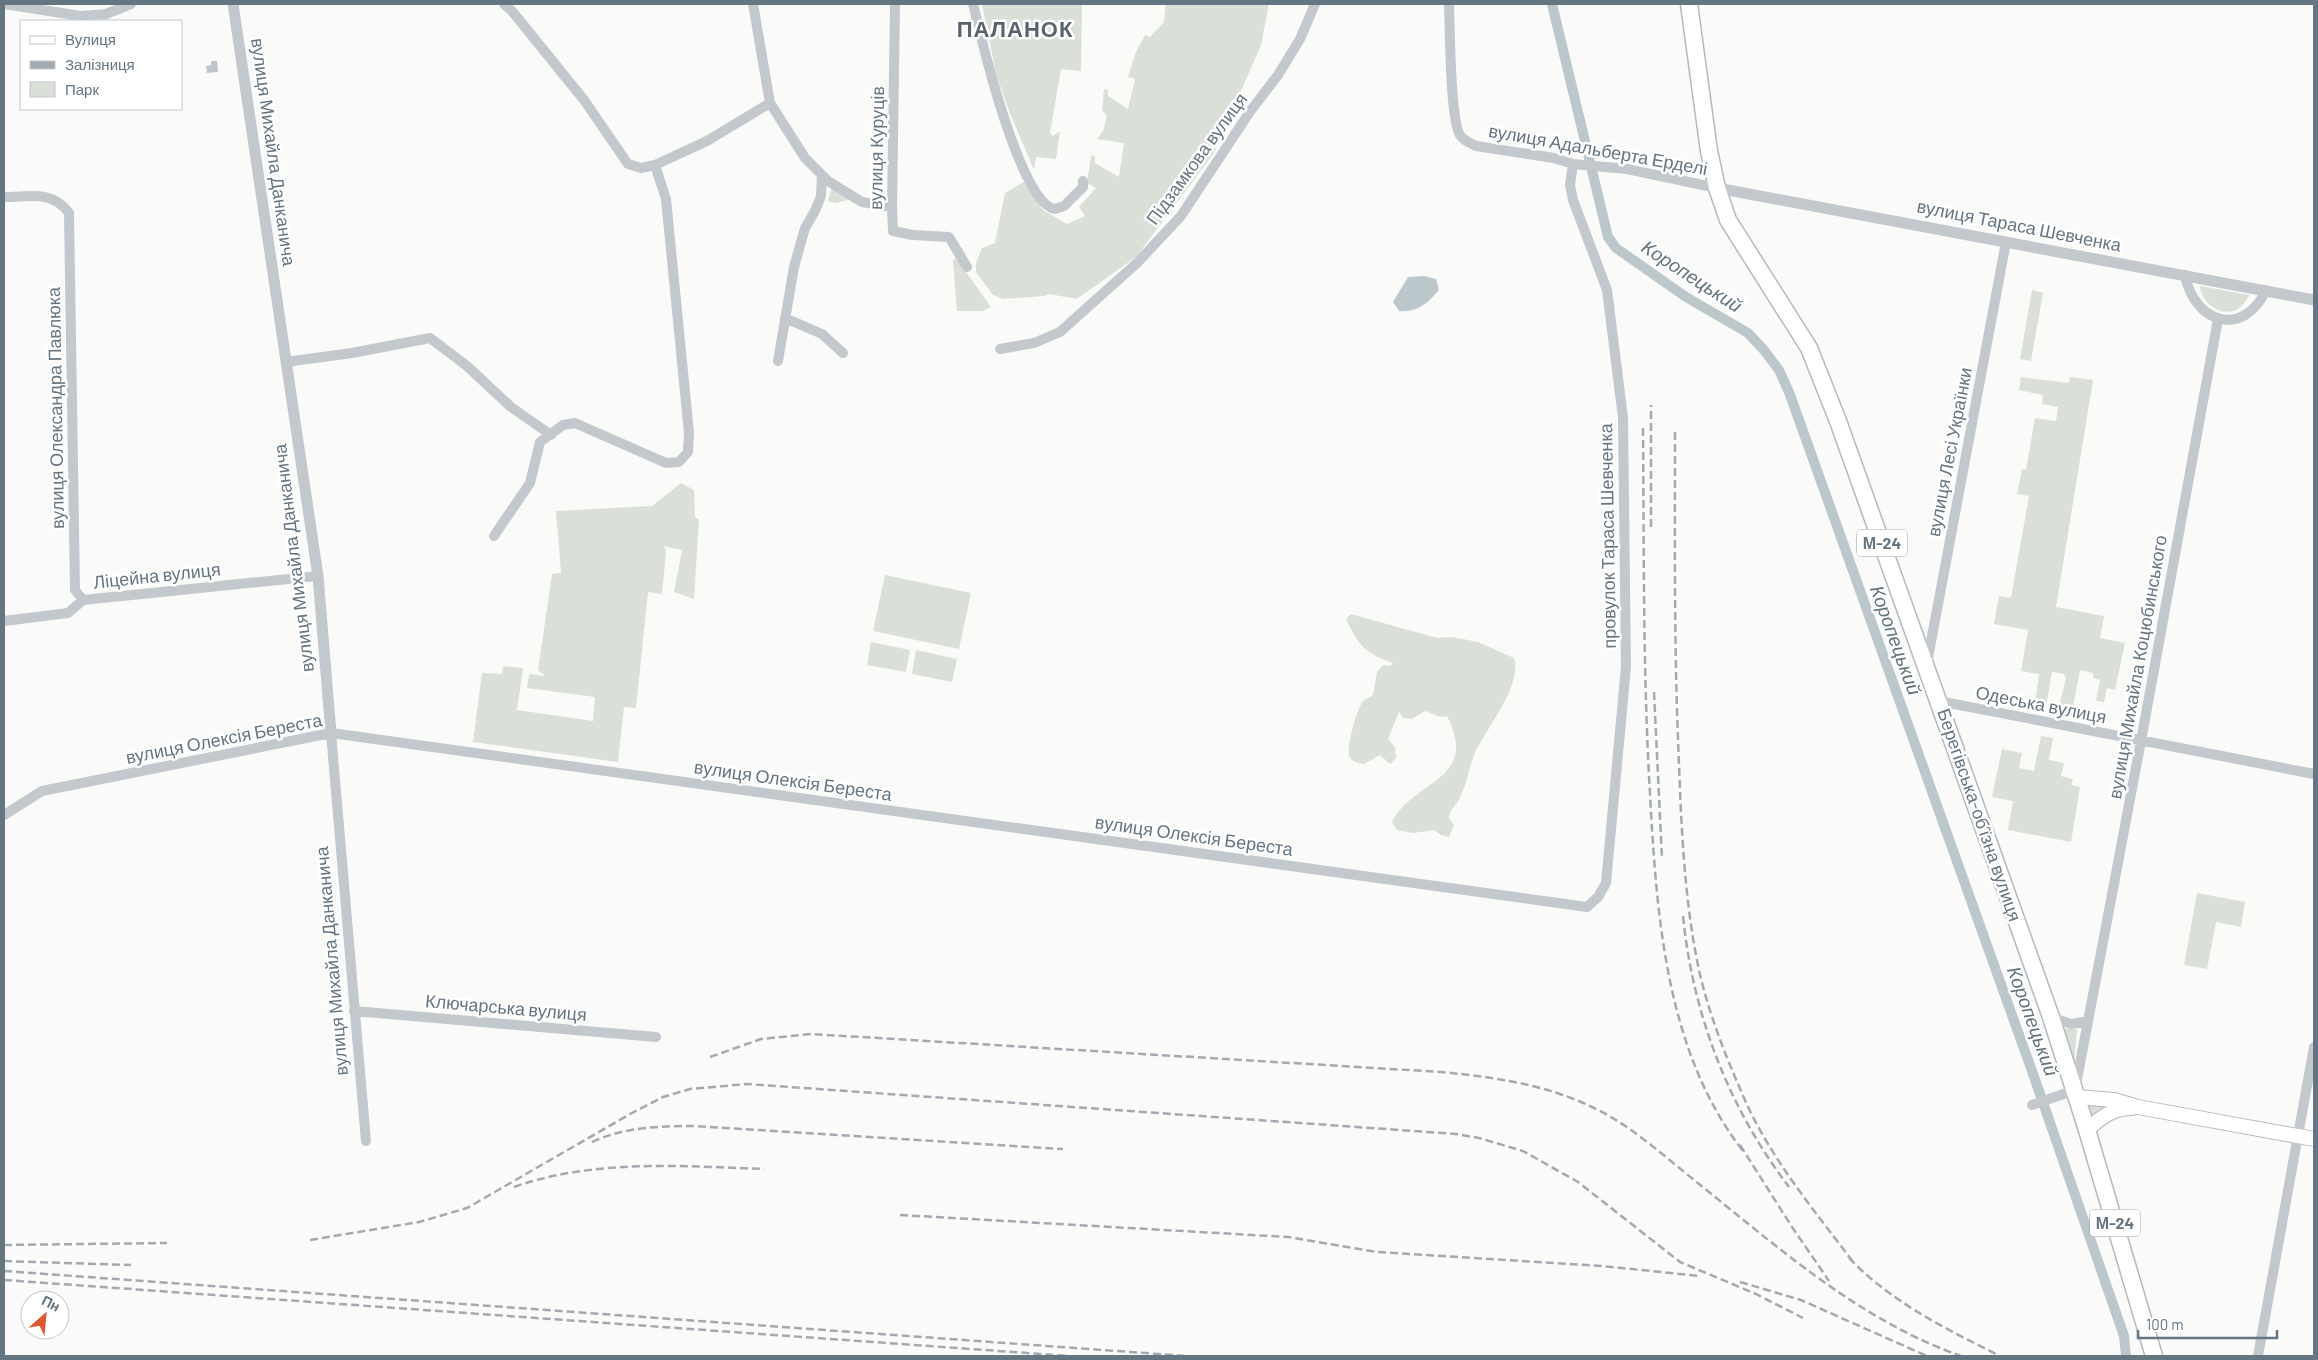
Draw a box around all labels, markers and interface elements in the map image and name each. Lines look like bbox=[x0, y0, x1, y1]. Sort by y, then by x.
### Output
district label: ПАЛАНОК bbox=[957, 15, 1073, 41]
legend bbox=[20, 20, 182, 110]
text: Вулиця bbox=[65, 30, 116, 48]
street label: вулиця Михайла Данканича bbox=[247, 37, 301, 268]
text: Залізниця bbox=[65, 55, 135, 73]
text: Парк bbox=[65, 80, 99, 98]
street label: вулиця Куруців bbox=[864, 86, 888, 210]
street label: Підзамкова вулиця bbox=[1141, 88, 1251, 229]
street label: вулиця Адальберта Ерделі bbox=[1487, 119, 1709, 179]
street label: вулиця Тараса Шевченка bbox=[1915, 194, 2124, 256]
water label: Коропецький bbox=[1638, 235, 1747, 317]
street label: вулиця Олександра Павлюка bbox=[42, 286, 68, 529]
street label: вулиця Лесі Українки bbox=[1922, 365, 1976, 538]
street label: провулок Тараса Шевченка bbox=[1594, 422, 1620, 649]
street label: вулиця Михайла Данканича bbox=[268, 442, 318, 674]
road number: М-24 bbox=[1857, 530, 1907, 556]
street label: вулиця Михайла Коцюбинського bbox=[2103, 533, 2171, 800]
street label: Ліцейна вулиця bbox=[92, 557, 222, 593]
water label: Коропецький bbox=[1866, 582, 1927, 698]
street label: Одеська вулиця bbox=[1974, 681, 2108, 727]
street label: Берегівська-обʼїзна вулиця bbox=[1933, 705, 2027, 924]
street label: вулиця Олексія Береста bbox=[124, 708, 325, 768]
street label: вулиця Олексія Береста bbox=[693, 755, 894, 805]
street label: вулиця Олексія Береста bbox=[1094, 810, 1295, 860]
street label: вулиця Михайла Данканича bbox=[310, 845, 352, 1077]
water label: Коропецький bbox=[2003, 963, 2064, 1079]
street label: Ключарська вулиця bbox=[424, 989, 588, 1025]
road number: М-24 bbox=[2090, 1210, 2140, 1236]
north arrow bbox=[20, 1290, 70, 1340]
text: Пн bbox=[39, 1291, 63, 1315]
scale bar bbox=[2138, 1308, 2277, 1340]
text: 100 m bbox=[2146, 1315, 2184, 1333]

